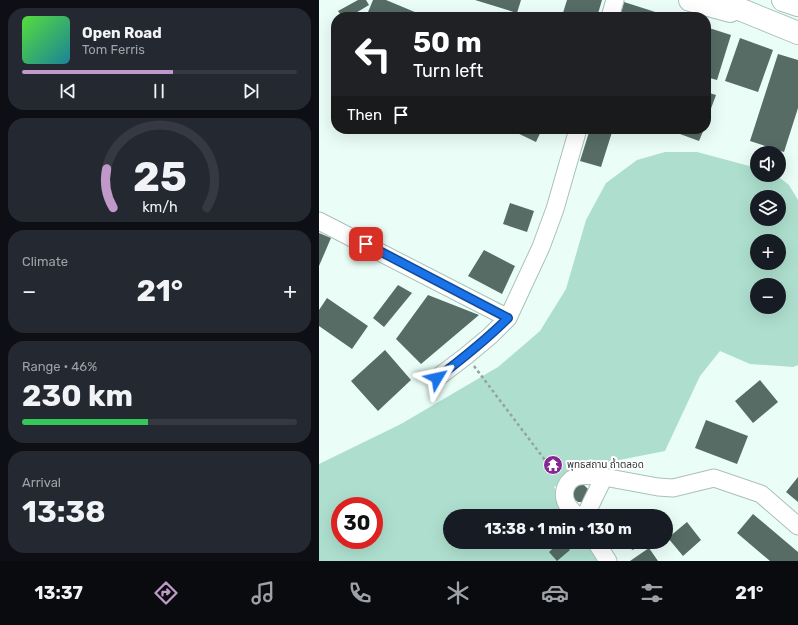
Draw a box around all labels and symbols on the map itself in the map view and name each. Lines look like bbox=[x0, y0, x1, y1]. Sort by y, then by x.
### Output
pin bbox=[349, 227, 383, 261]
position arrow bbox=[416, 357, 458, 399]
temple icon: พุทธสถาน ถ้ำตลอด bbox=[542, 454, 564, 476]
place label: พุทธสถาน ถ้ำตลอด bbox=[567, 457, 644, 471]
speed limit sign: 30 bbox=[331, 497, 383, 549]

